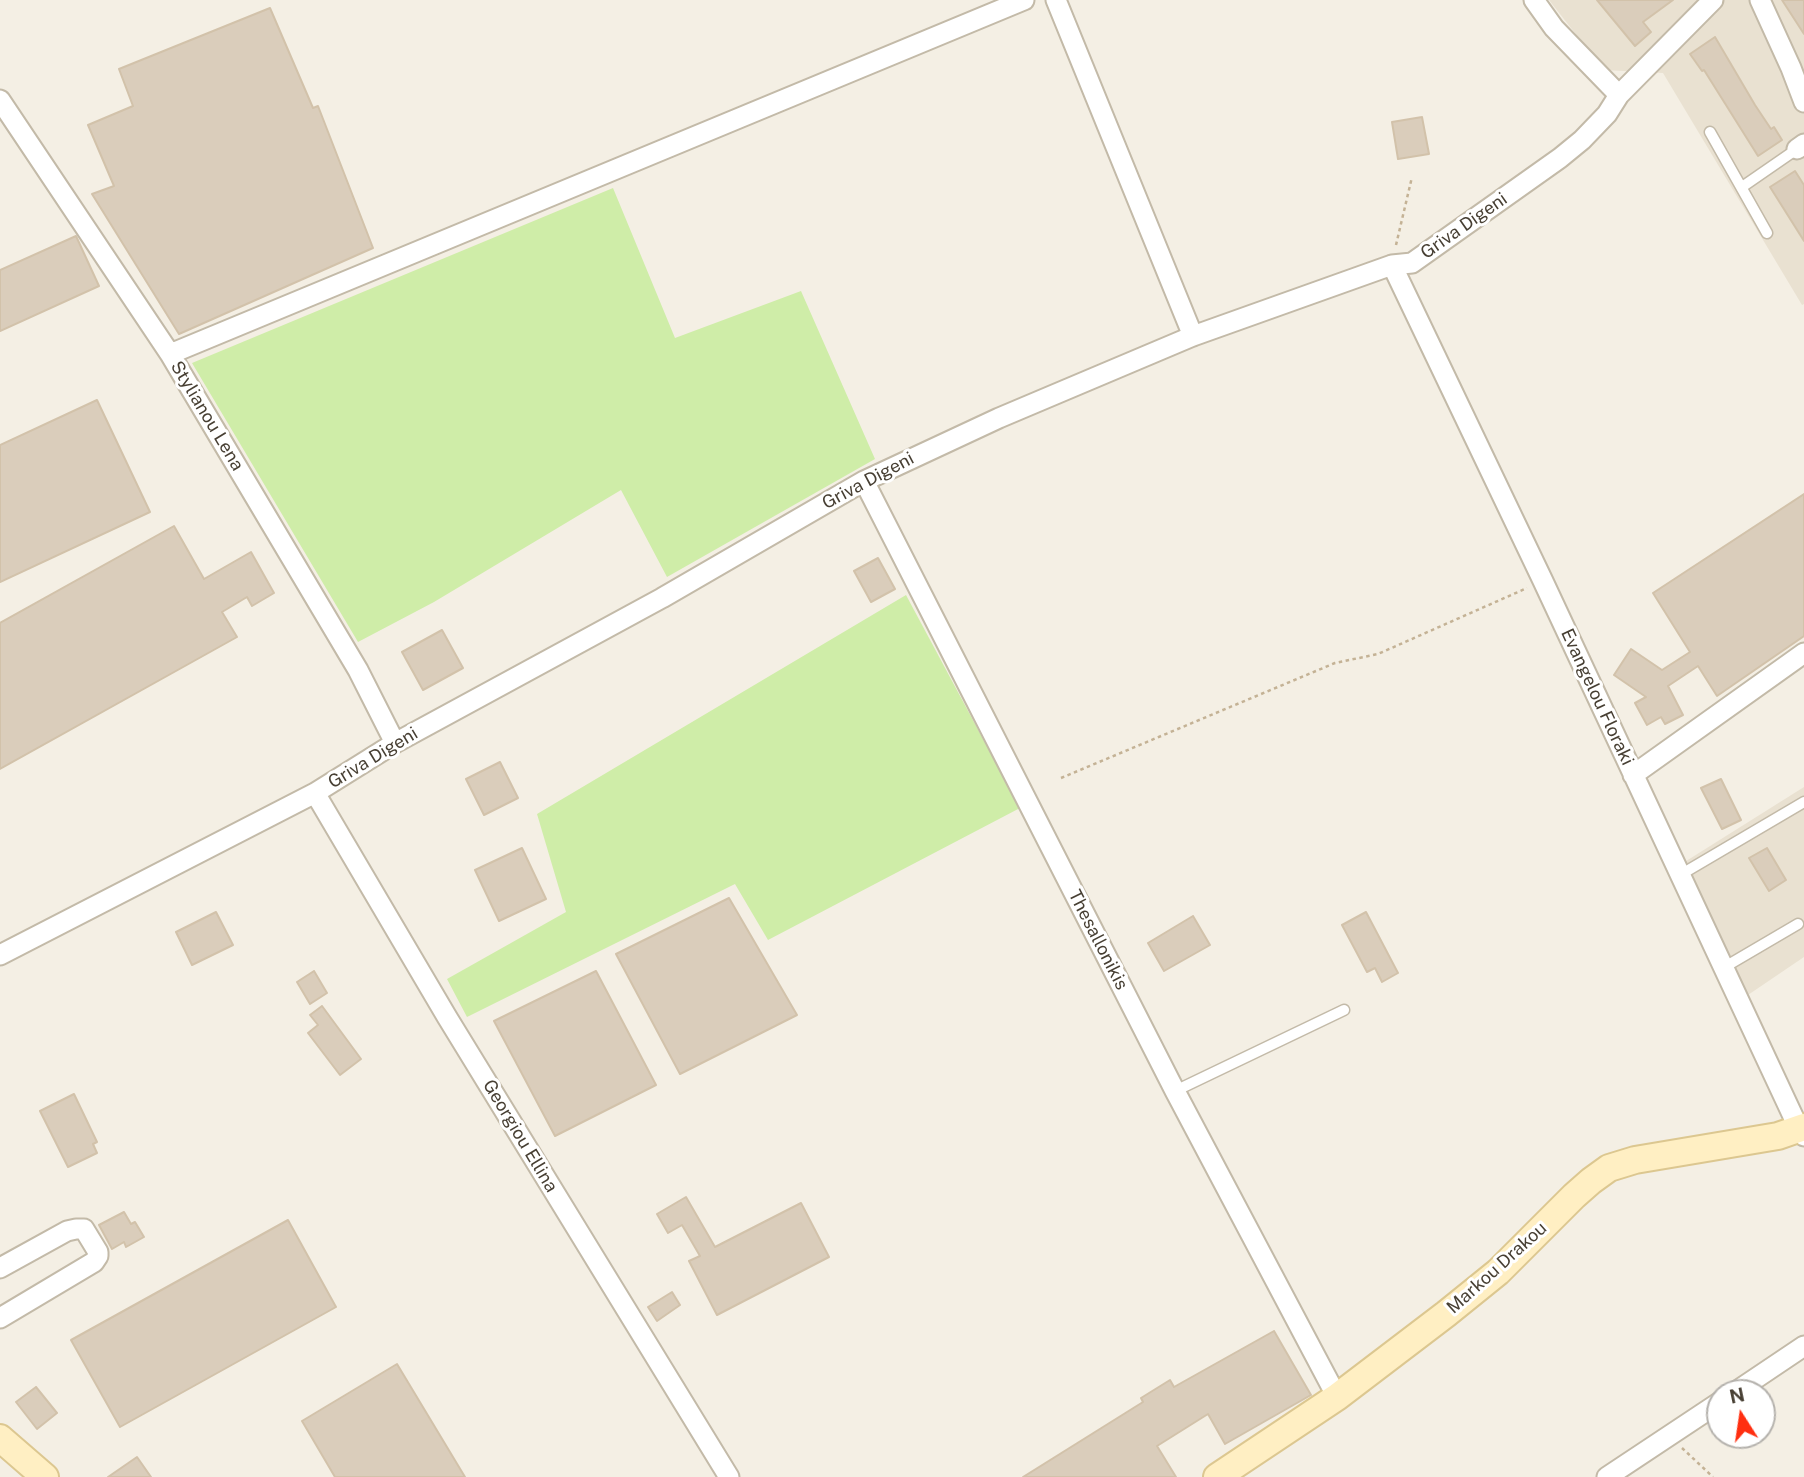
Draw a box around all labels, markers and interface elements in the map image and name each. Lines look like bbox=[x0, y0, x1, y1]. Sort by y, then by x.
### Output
street label: Griva Digeni bbox=[1417, 188, 1511, 264]
street label: Stylianou Lena bbox=[166, 357, 248, 475]
street label: Griva Digeni bbox=[818, 448, 918, 514]
street label: Evangelou Floraki bbox=[1556, 625, 1638, 769]
street label: Griva Digeni bbox=[324, 723, 422, 793]
street label: Thesallonikis bbox=[1064, 886, 1132, 994]
street label: Georgiou Ellina bbox=[478, 1076, 562, 1196]
street label: Markou Drakou bbox=[1443, 1217, 1551, 1319]
north arrow bbox=[1706, 1379, 1776, 1449]
text: N bbox=[1727, 1383, 1747, 1408]

